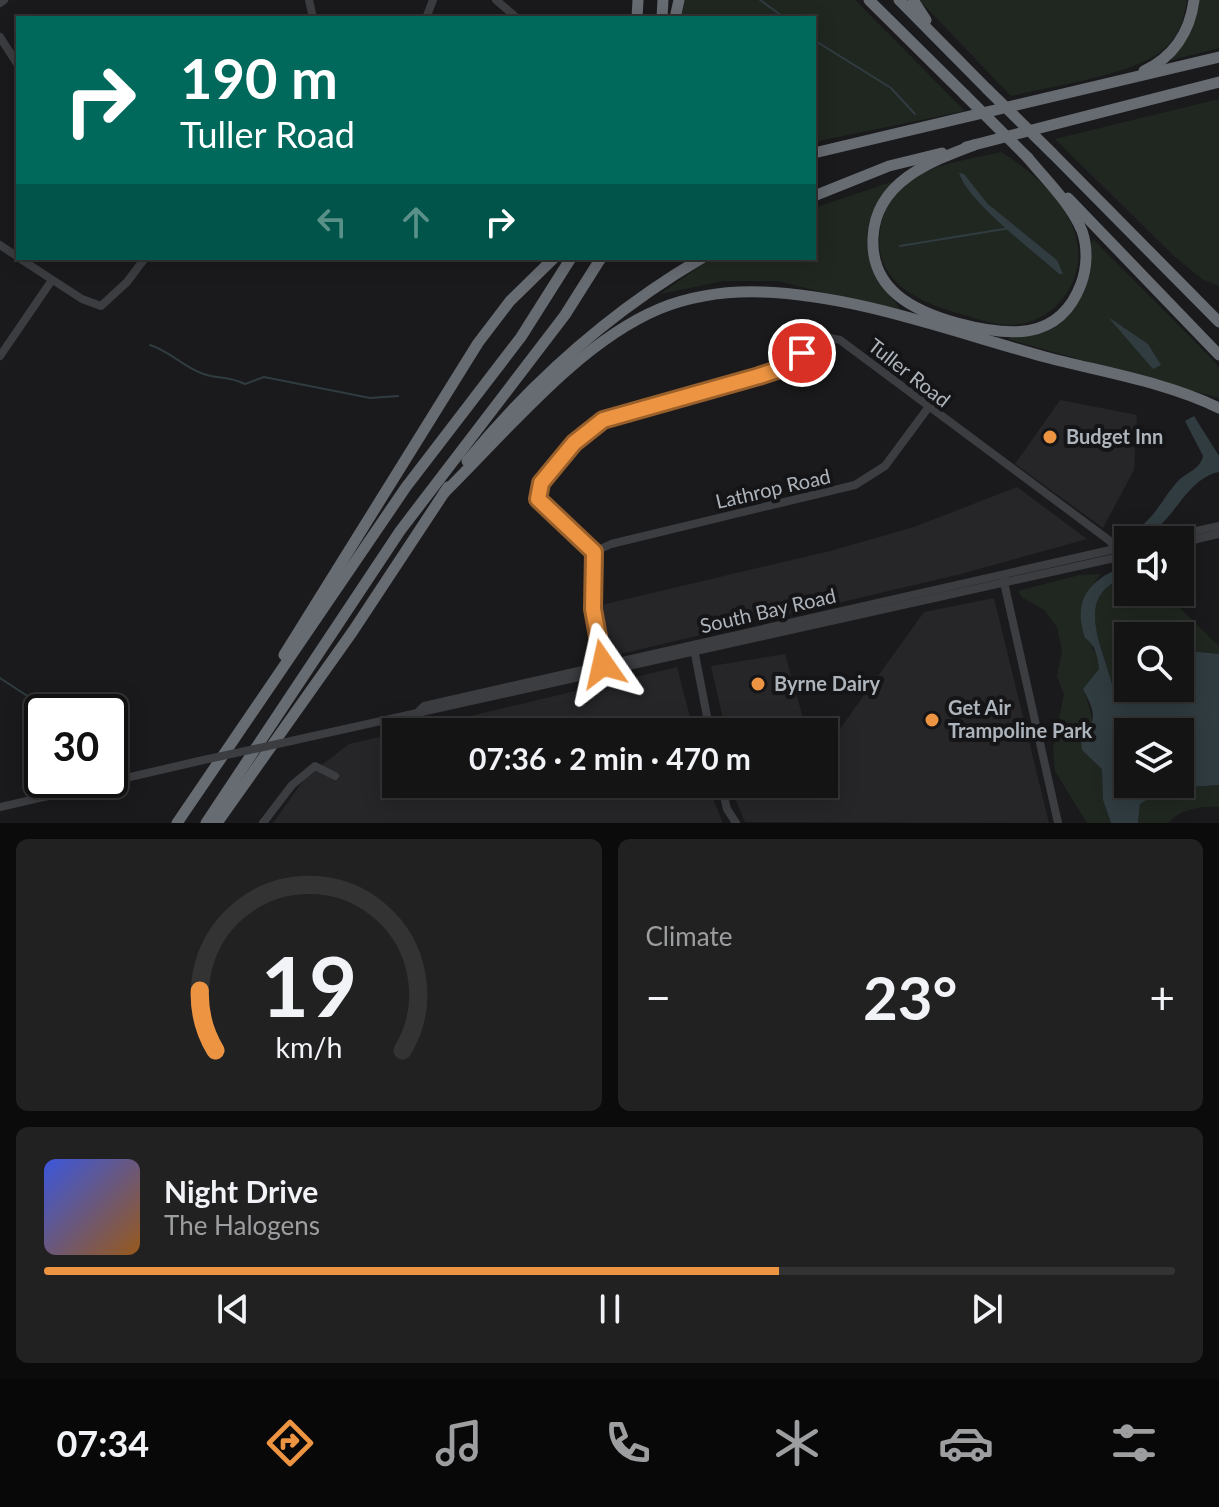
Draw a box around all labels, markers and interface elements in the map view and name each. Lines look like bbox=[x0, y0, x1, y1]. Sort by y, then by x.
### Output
text: 190 m bbox=[180, 44, 338, 111]
icon: right bbox=[48, 48, 152, 152]
text: Tuller Road bbox=[180, 112, 355, 156]
icon: left bbox=[310, 200, 354, 244]
icon: ahead bbox=[394, 200, 438, 244]
icon: right bbox=[478, 200, 522, 244]
pin bbox=[768, 319, 836, 387]
icon: arrive bbox=[780, 331, 824, 375]
street label: Tuller Road bbox=[864, 333, 955, 412]
place label: Budget Inn bbox=[1066, 424, 1163, 448]
marker: Budget Inn bbox=[1041, 428, 1059, 446]
street label: Lathrop Road bbox=[713, 463, 833, 513]
map controls bbox=[1114, 526, 1194, 798]
button: sound bbox=[1114, 526, 1194, 606]
street label: South Bay Road bbox=[698, 583, 838, 637]
position arrow bbox=[561, 622, 645, 706]
button: search bbox=[1114, 622, 1194, 702]
place label: Byrne Dairy bbox=[774, 671, 880, 695]
marker: Byrne Dairy bbox=[749, 675, 767, 693]
speed limit sign: 30 bbox=[24, 694, 128, 798]
place label: Get Air Trampoline Park bbox=[948, 695, 1093, 742]
marker: Get Air Trampoline Park bbox=[923, 711, 941, 729]
button: layers bbox=[1114, 718, 1194, 798]
text: 07:36 · 2 min · 470 m bbox=[469, 740, 751, 776]
text: Climate bbox=[646, 920, 732, 952]
text: 19 bbox=[261, 935, 357, 1035]
text: 23° bbox=[863, 961, 958, 1033]
text: − bbox=[646, 971, 671, 1023]
text: + bbox=[1149, 971, 1175, 1023]
text: km/h bbox=[275, 1030, 342, 1064]
text: Night Drive bbox=[164, 1173, 318, 1209]
text: The Halogens bbox=[164, 1209, 320, 1241]
icon: previous bbox=[211, 1287, 255, 1331]
icon: pause bbox=[588, 1287, 632, 1331]
icon: next bbox=[965, 1287, 1009, 1331]
icon: directions bbox=[262, 1415, 318, 1471]
icon: music bbox=[431, 1415, 487, 1471]
icon: phone bbox=[600, 1415, 656, 1471]
icon: climate bbox=[769, 1415, 825, 1471]
icon: car bbox=[938, 1415, 994, 1471]
icon: filters bbox=[1106, 1415, 1162, 1471]
text: 07:34 bbox=[56, 1421, 149, 1465]

